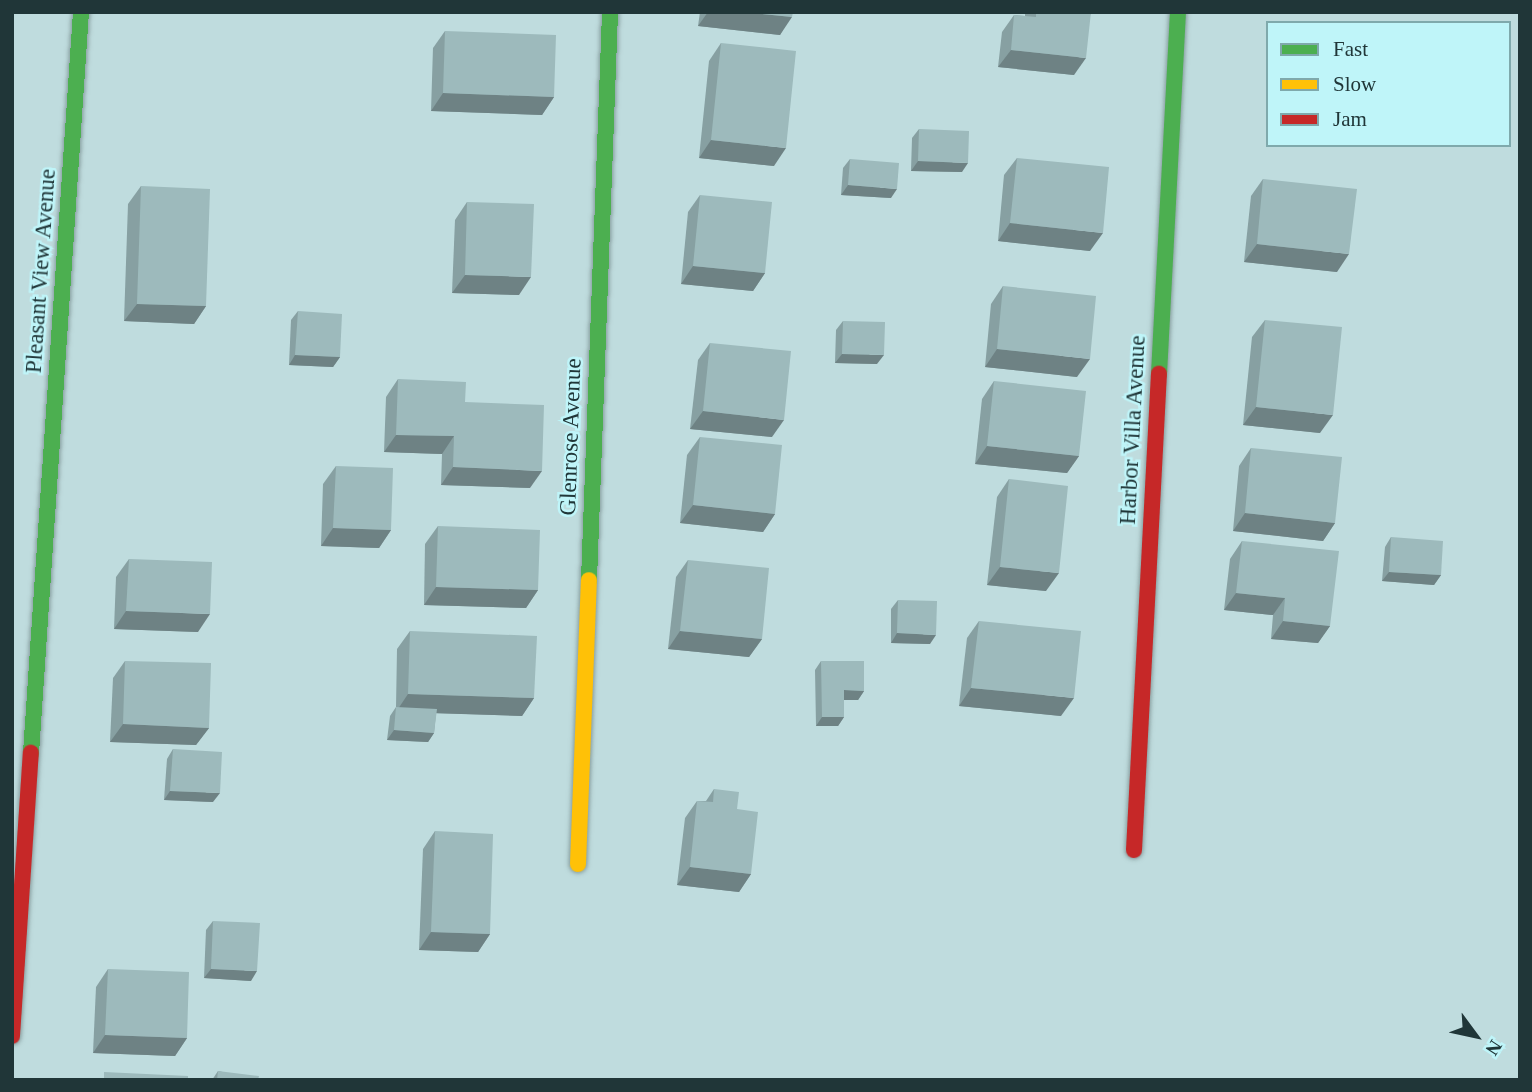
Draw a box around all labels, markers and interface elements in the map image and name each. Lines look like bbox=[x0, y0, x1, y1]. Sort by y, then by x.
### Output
legend bbox=[1266, 21, 1511, 147]
text: Fast bbox=[1333, 37, 1368, 61]
text: Slow bbox=[1333, 72, 1376, 96]
text: Jam bbox=[1333, 107, 1367, 131]
street label: Pleasant View Avenue bbox=[20, 167, 62, 375]
street label: Harbor Villa Avenue bbox=[1114, 334, 1152, 526]
street label: Glenrose Avenue bbox=[554, 357, 588, 517]
north arrow bbox=[1441, 1001, 1511, 1071]
text: N bbox=[1481, 1036, 1507, 1059]

